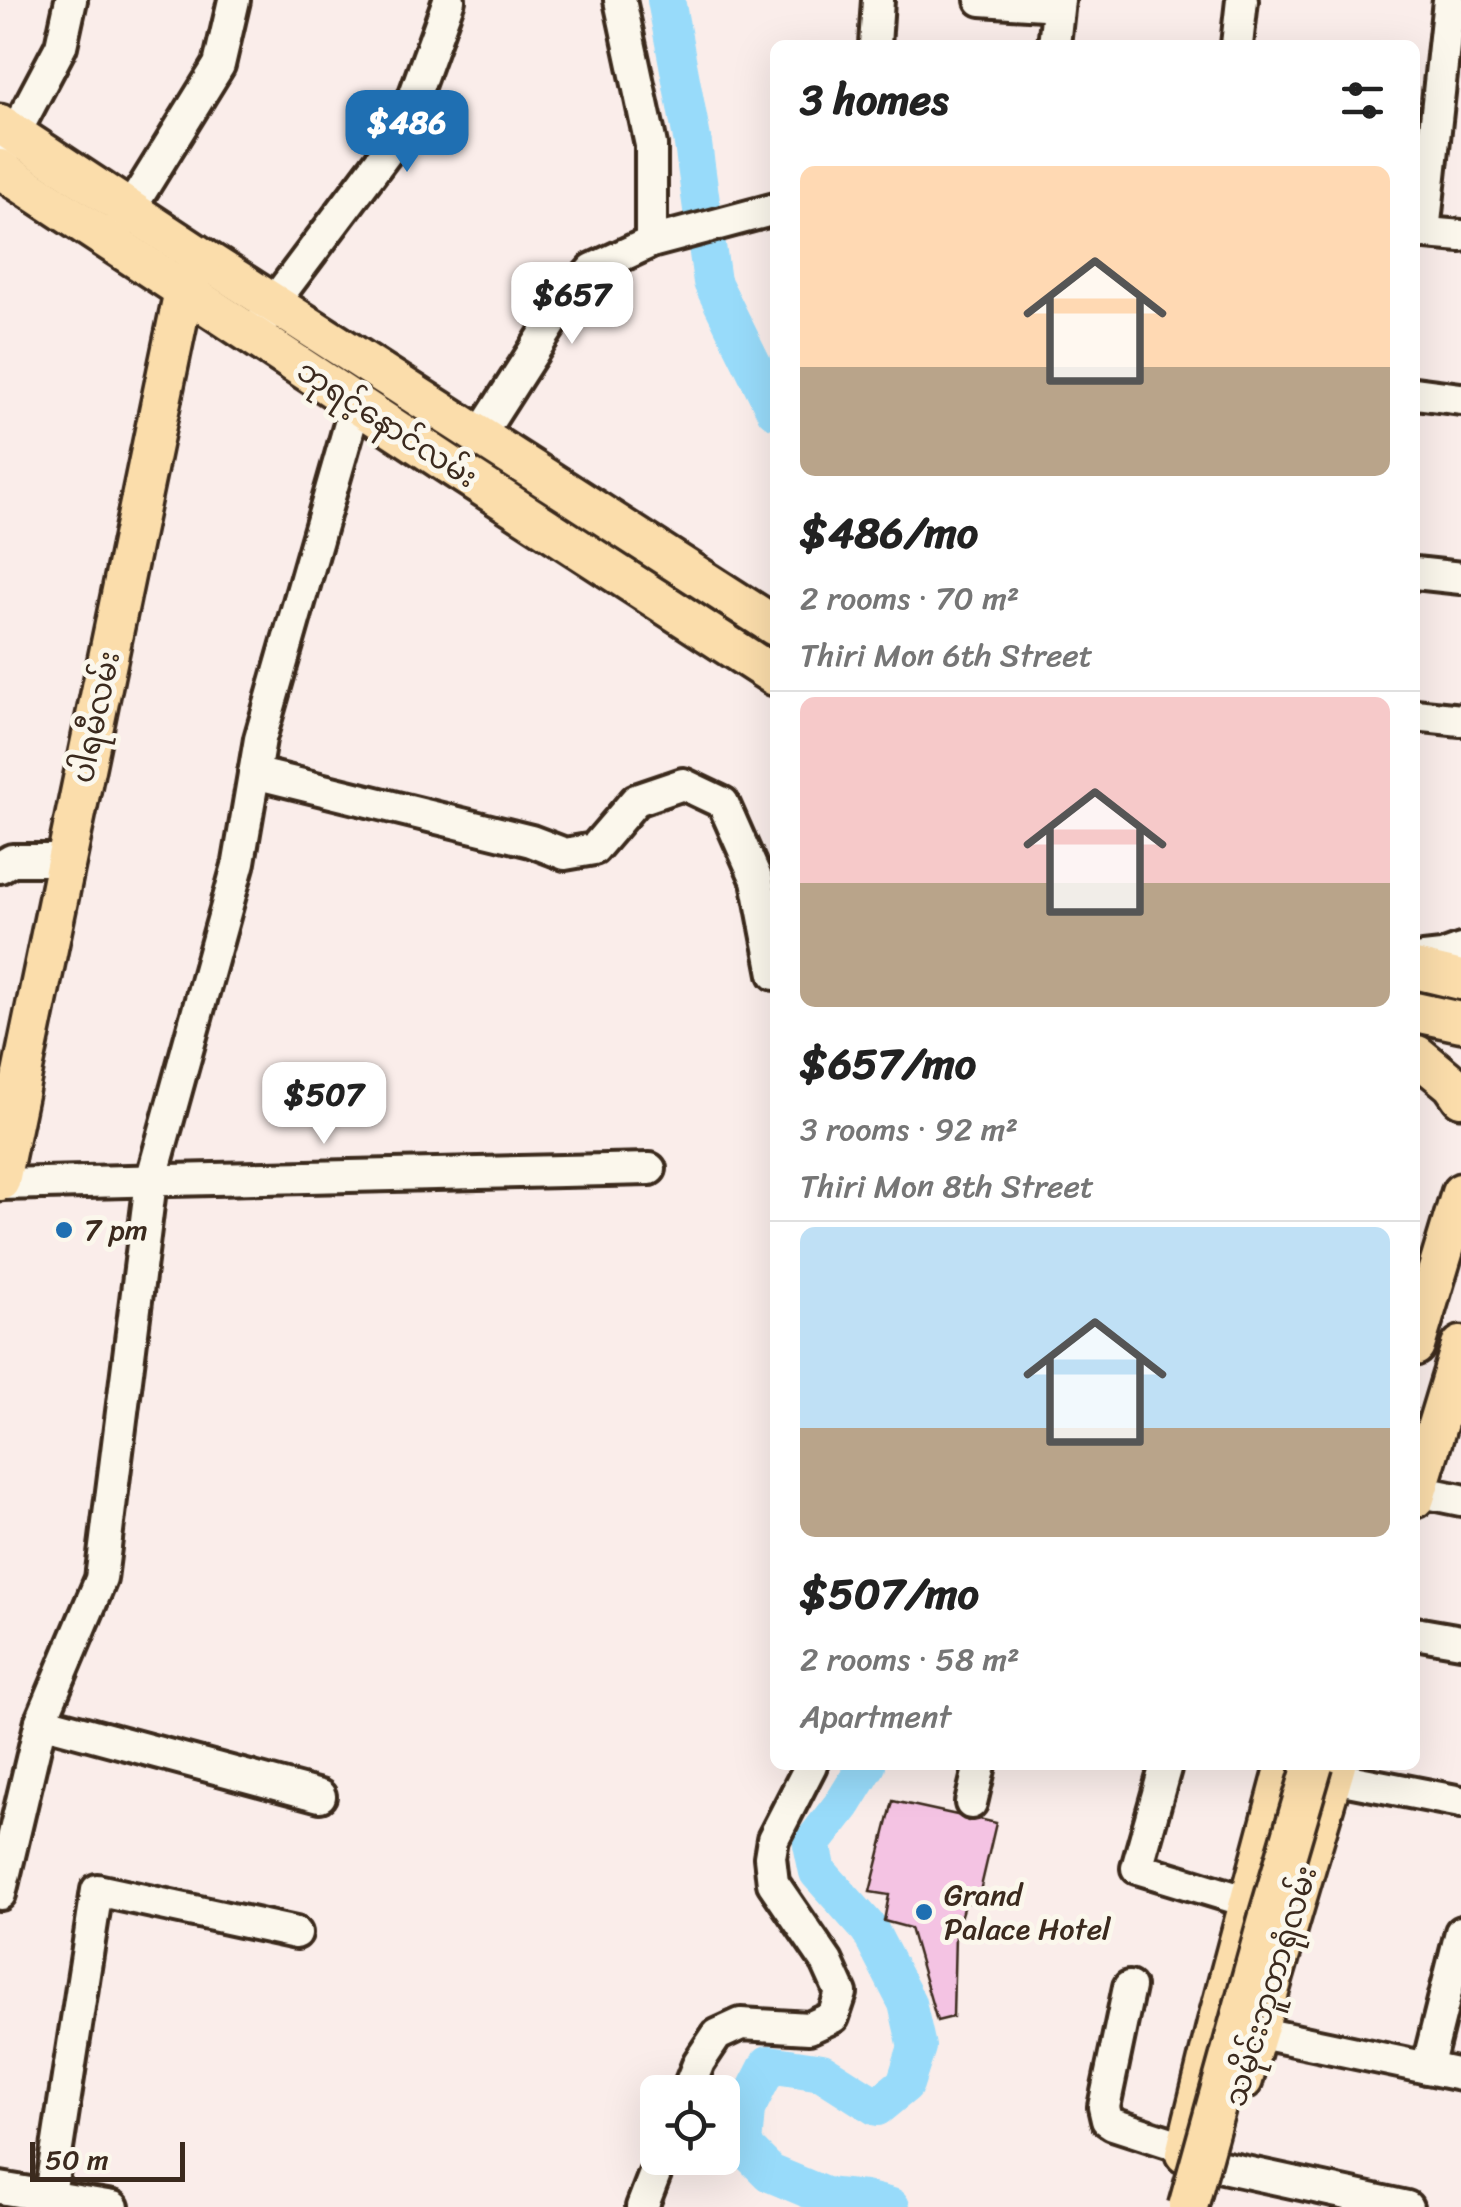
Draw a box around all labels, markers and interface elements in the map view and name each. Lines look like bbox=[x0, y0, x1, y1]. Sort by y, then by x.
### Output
text: 3 homes bbox=[800, 63, 948, 137]
icon: filters bbox=[1335, 73, 1390, 128]
pin: $486 bbox=[348, 90, 466, 175]
text: $486 bbox=[367, 94, 447, 151]
icon: home bbox=[1005, 231, 1185, 411]
pin: $657 bbox=[513, 262, 631, 347]
text: $657 bbox=[533, 266, 611, 323]
street label: ဘုရင့်နောင်လမ်း bbox=[285, 345, 489, 503]
text: $486/mo bbox=[800, 496, 978, 570]
text: 2 rooms · 70 m² bbox=[800, 570, 1019, 627]
text: Thiri Mon 6th Street bbox=[800, 627, 1093, 684]
street label: ပါရမီလမ်း bbox=[56, 646, 136, 788]
icon: home bbox=[1005, 762, 1185, 942]
text: $657/mo bbox=[800, 1027, 976, 1101]
pin: $507 bbox=[265, 1062, 383, 1147]
text: $507 bbox=[284, 1066, 364, 1123]
text: 3 rooms · 92 m² bbox=[800, 1101, 1018, 1158]
text: Thiri Mon 8th Street bbox=[800, 1158, 1094, 1215]
place label: 7 pm bbox=[84, 1203, 148, 1257]
marker: 7 pm bbox=[53, 1219, 75, 1241]
icon: home bbox=[1005, 1292, 1185, 1472]
text: $507/mo bbox=[800, 1557, 979, 1631]
text: 2 rooms · 58 m² bbox=[800, 1631, 1020, 1688]
text: Apartment bbox=[800, 1688, 951, 1745]
street label: သမိုင်းဘူတာရုံလမ်း bbox=[1209, 1859, 1333, 2113]
place label: Grand Palace Hotel bbox=[944, 1868, 1112, 1956]
marker: Grand Palace Hotel bbox=[913, 1901, 935, 1923]
map controls bbox=[640, 2075, 740, 2175]
button: locate bbox=[640, 2075, 740, 2175]
text: 50 m bbox=[45, 2135, 109, 2184]
scale bar bbox=[30, 2137, 185, 2182]

